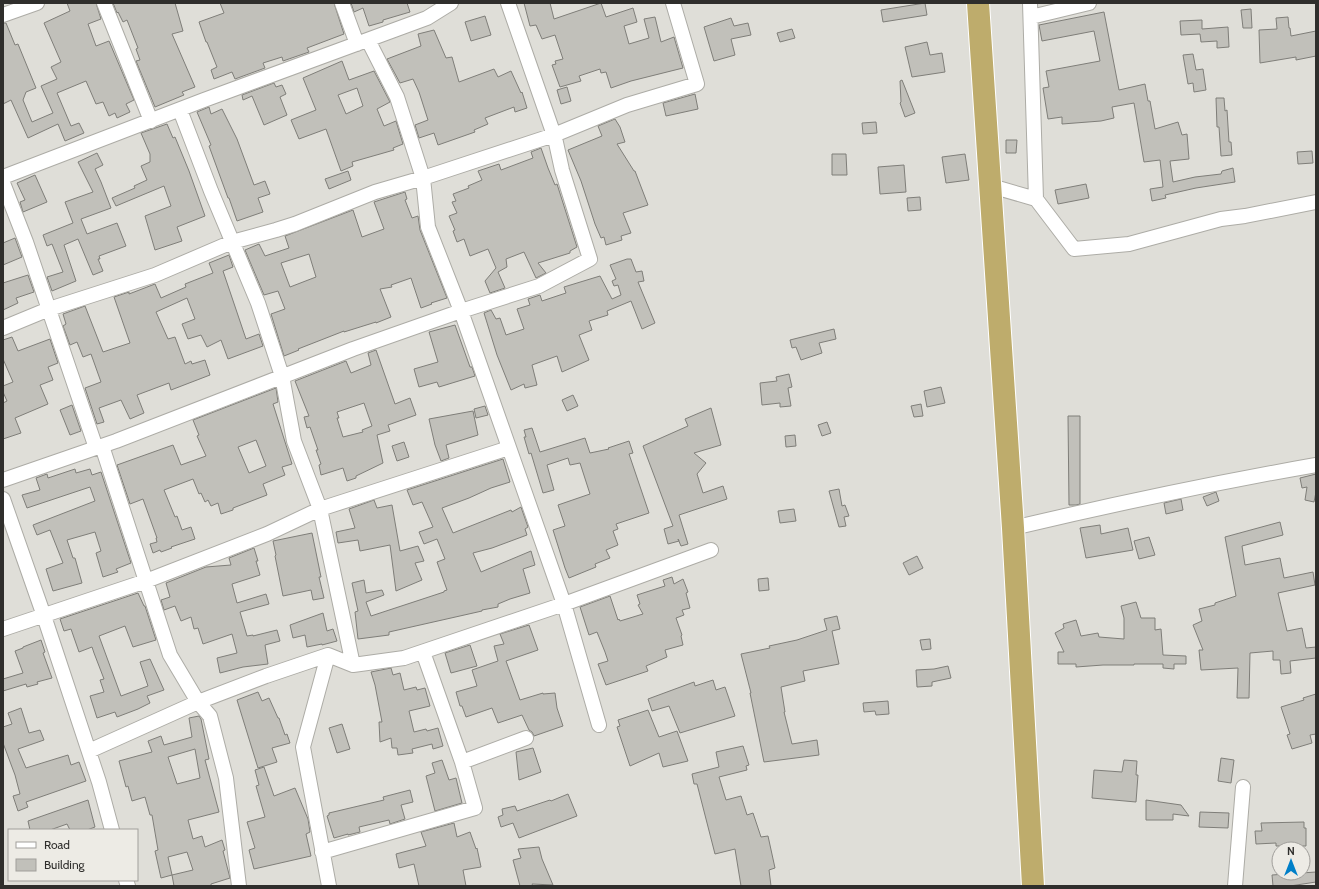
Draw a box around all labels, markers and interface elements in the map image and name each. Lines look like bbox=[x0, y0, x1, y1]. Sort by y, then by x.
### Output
legend bbox=[8, 829, 138, 881]
text: Road bbox=[44, 837, 70, 852]
north arrow bbox=[1271, 841, 1311, 881]
text: N bbox=[1287, 844, 1295, 858]
text: Building bbox=[44, 857, 86, 872]

